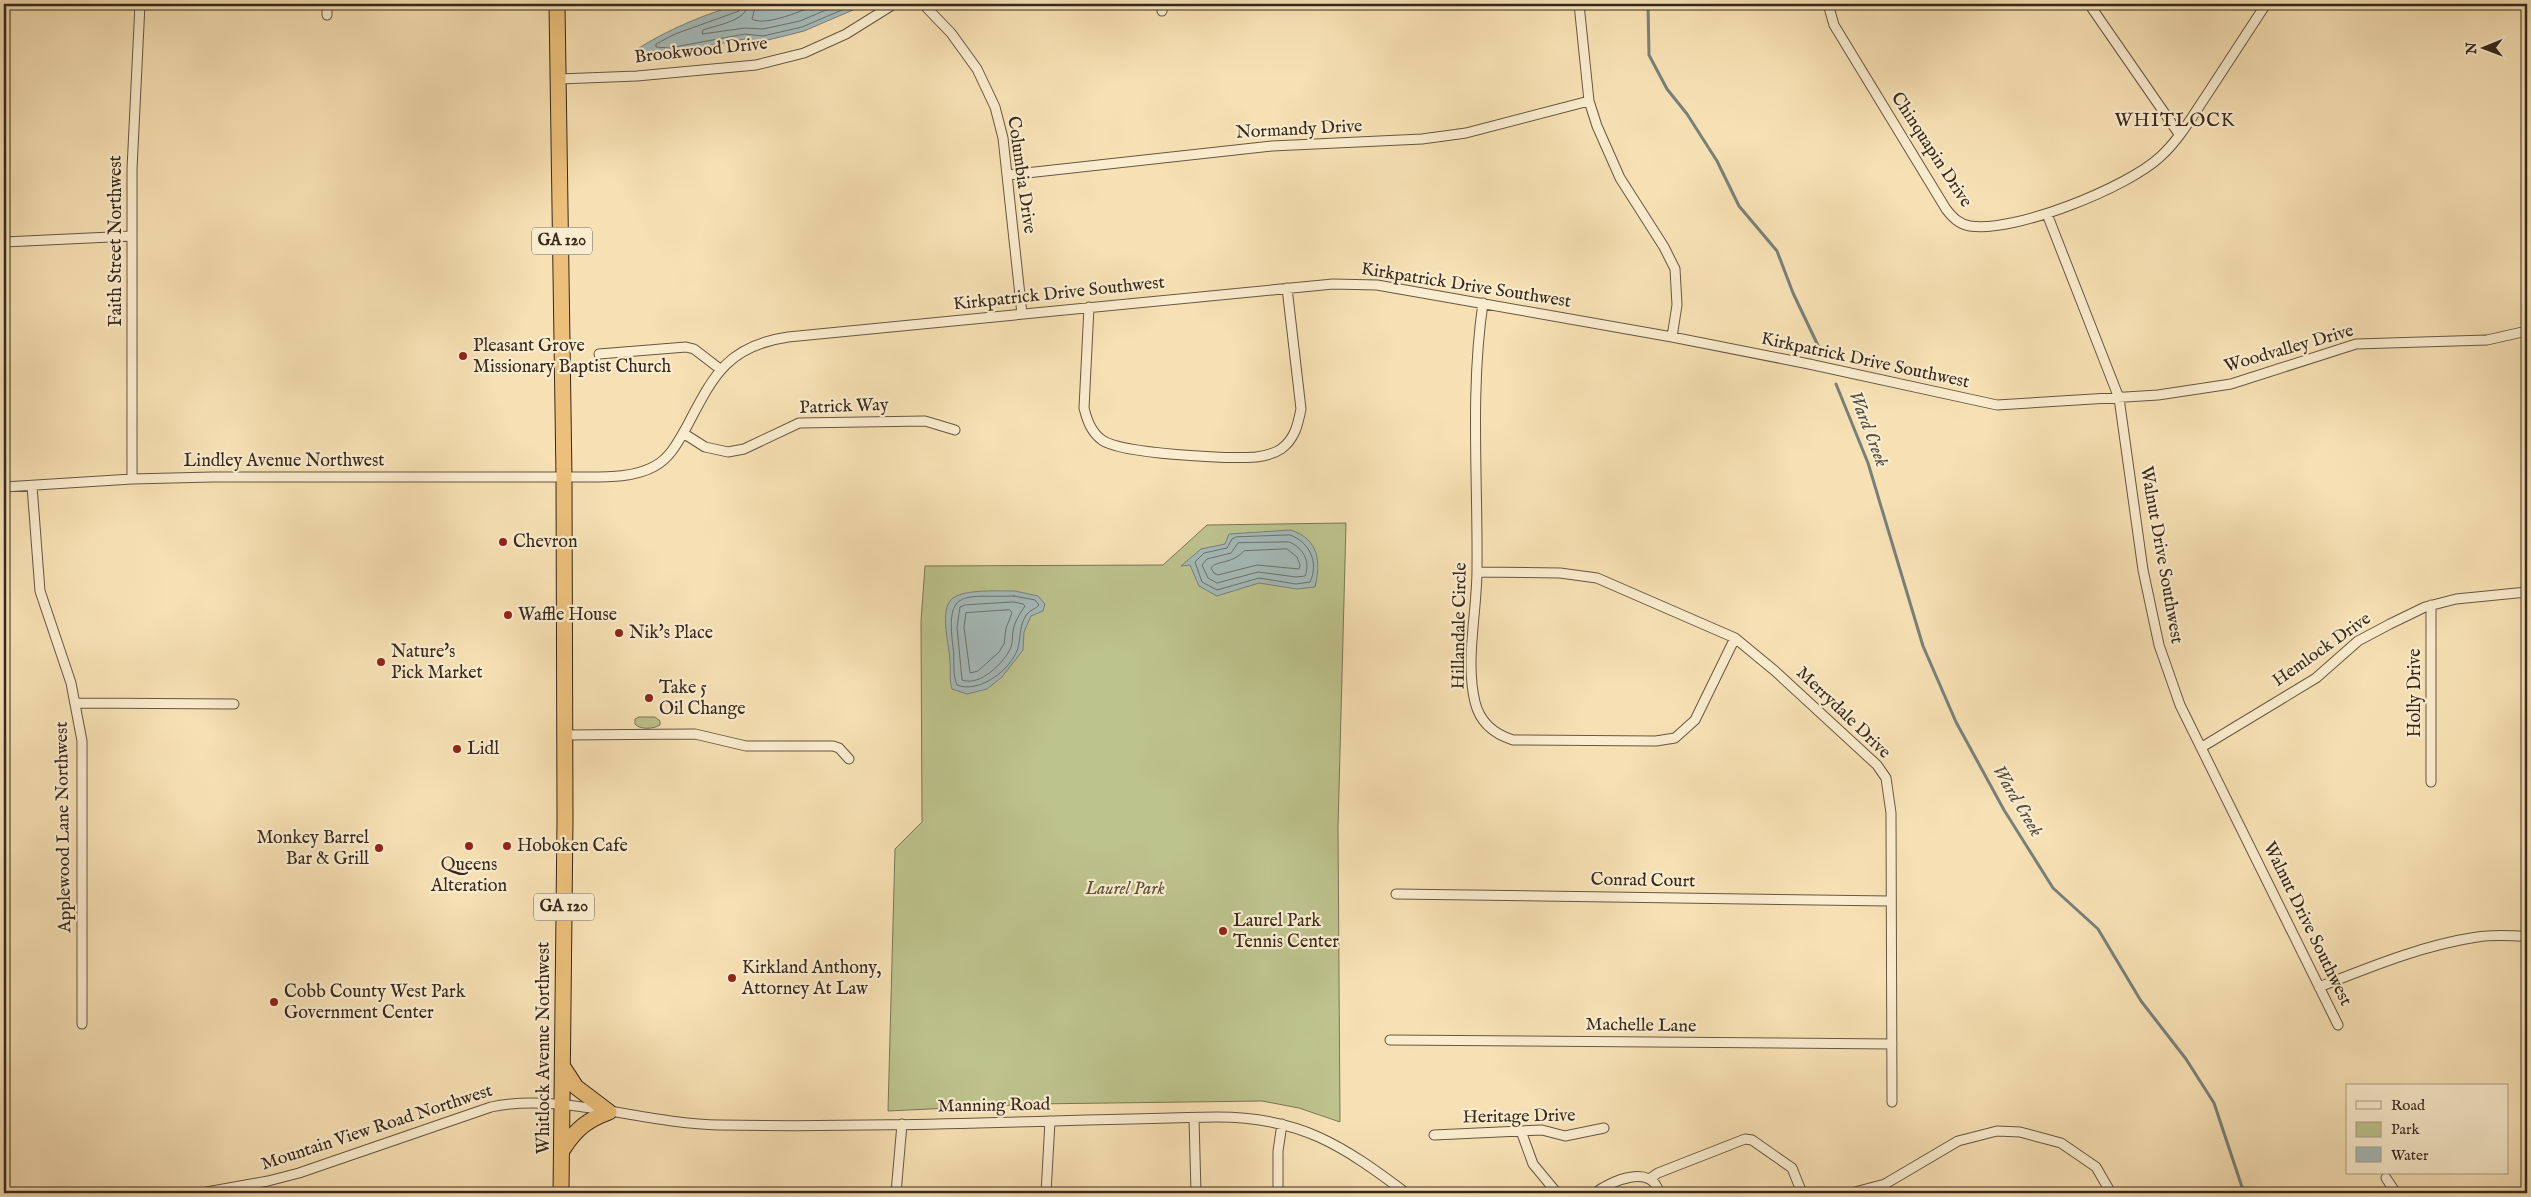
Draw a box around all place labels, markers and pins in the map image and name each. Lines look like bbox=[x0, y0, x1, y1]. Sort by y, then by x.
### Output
place label: Pleasant Grove Missionary Baptist Church bbox=[473, 335, 671, 379]
marker: Pleasant Grove Missionary Baptist Church bbox=[457, 350, 469, 362]
place label: Chevron bbox=[513, 531, 578, 554]
marker: Chevron bbox=[497, 536, 509, 548]
place label: Waffle House bbox=[518, 604, 617, 627]
marker: Waffle House bbox=[502, 609, 514, 621]
place label: Nik's Place bbox=[629, 622, 713, 645]
marker: Nik's Place bbox=[613, 627, 625, 639]
place label: Nature's Pick Market bbox=[391, 641, 483, 685]
marker: Nature's Pick Market bbox=[375, 656, 387, 668]
place label: Take 5 Oil Change bbox=[659, 677, 745, 721]
marker: Take 5 Oil Change bbox=[643, 692, 655, 704]
place label: Lidl bbox=[467, 738, 499, 761]
marker: Lidl bbox=[451, 743, 463, 755]
place label: Monkey Barrel Bar & Grill bbox=[256, 827, 369, 871]
place label: Hoboken Cafe bbox=[517, 835, 628, 858]
marker: Queens Alteration bbox=[463, 840, 475, 852]
marker: Hoboken Cafe bbox=[501, 840, 513, 852]
marker: Monkey Barrel Bar & Grill bbox=[373, 842, 385, 854]
place label: Queens Alteration bbox=[430, 854, 507, 898]
place label: Laurel Park Tennis Center bbox=[1233, 910, 1339, 954]
marker: Laurel Park Tennis Center bbox=[1217, 925, 1229, 937]
place label: Kirkland Anthony, Attorney At Law bbox=[741, 957, 882, 1001]
marker: Kirkland Anthony, Attorney At Law bbox=[726, 972, 738, 984]
place label: Cobb County West Park Government Center bbox=[284, 981, 466, 1025]
marker: Cobb County West Park Government Center bbox=[268, 996, 280, 1008]

